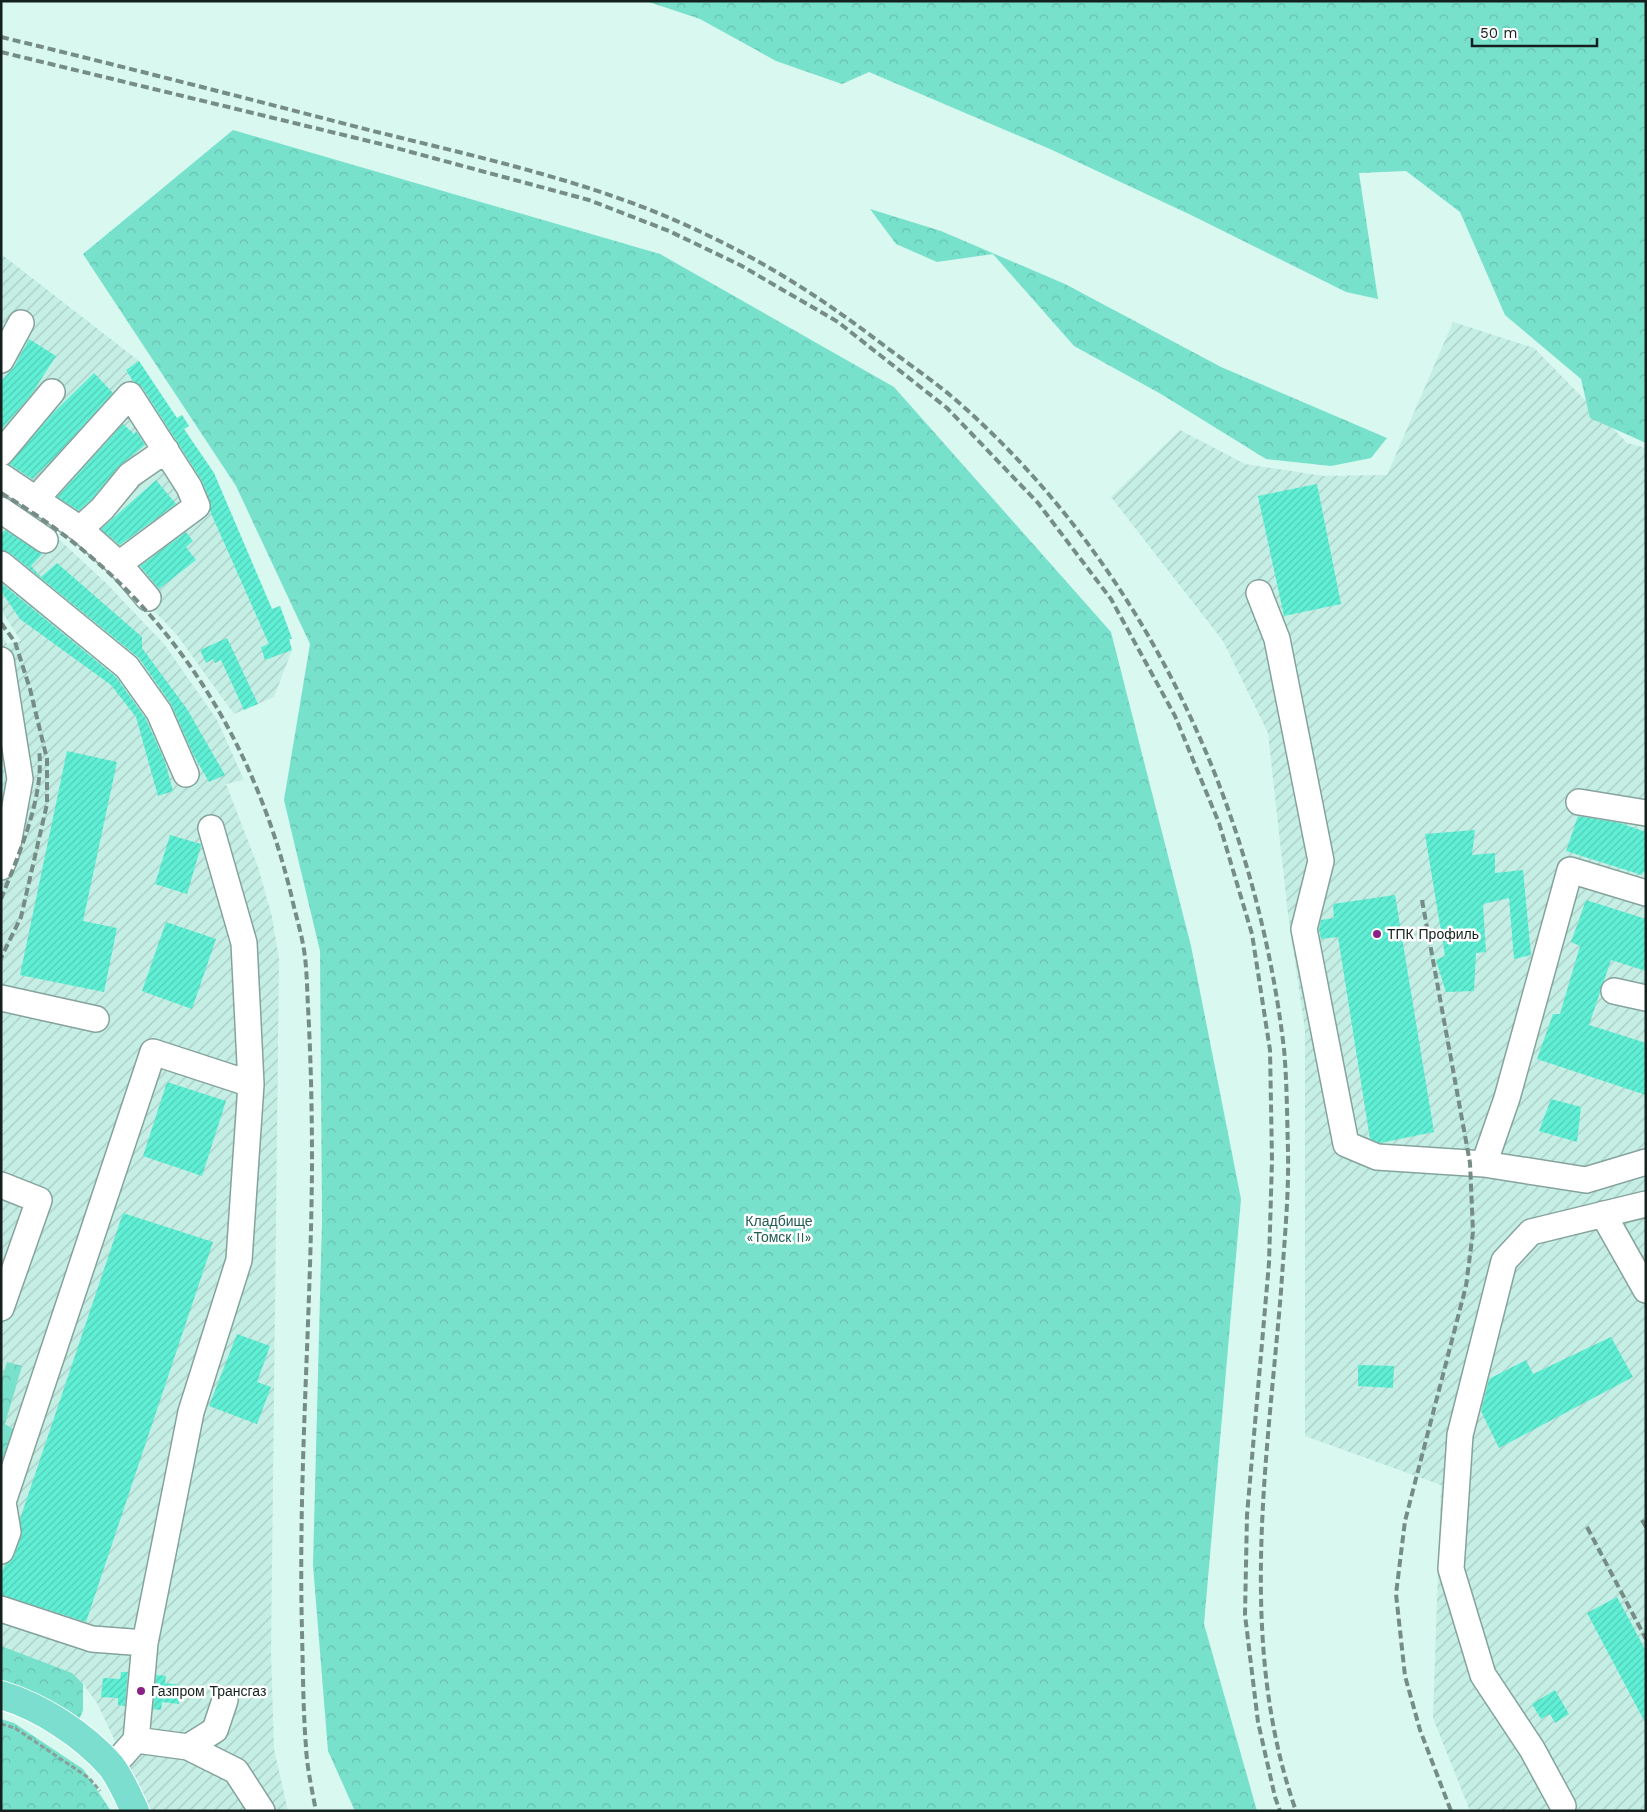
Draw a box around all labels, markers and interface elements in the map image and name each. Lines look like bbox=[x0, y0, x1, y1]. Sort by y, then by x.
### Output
scale bar bbox=[1472, 15, 1597, 47]
text: 50 m bbox=[1480, 24, 1517, 42]
place label: ТПК Профиль bbox=[1387, 926, 1479, 942]
marker: ТПК Профиль bbox=[1371, 928, 1383, 940]
park label: Кладбище «Томск II» bbox=[745, 1213, 813, 1245]
place label: Газпром Трансгаз bbox=[151, 1683, 266, 1699]
marker: Газпром Трансгаз bbox=[135, 1685, 147, 1697]

